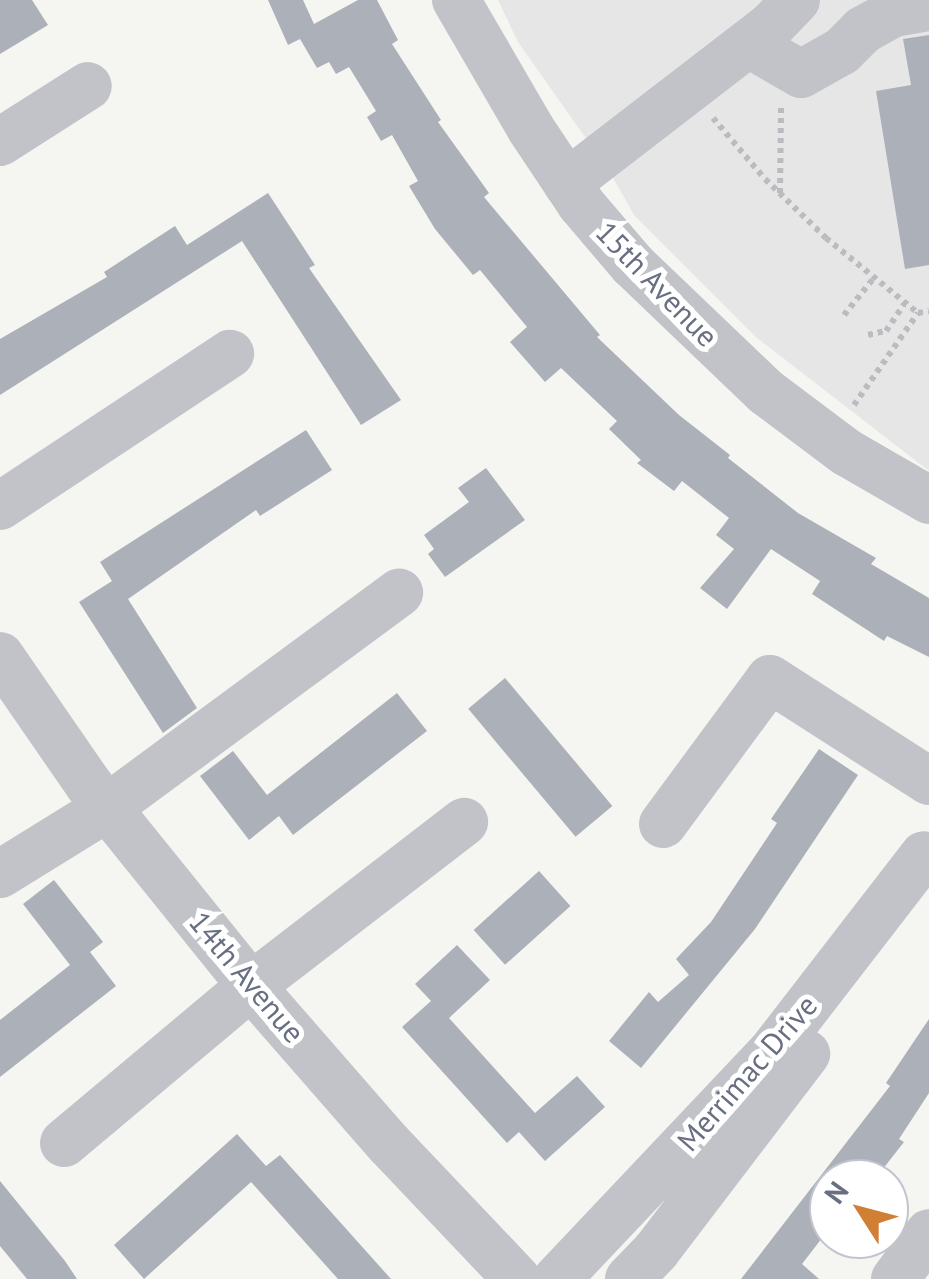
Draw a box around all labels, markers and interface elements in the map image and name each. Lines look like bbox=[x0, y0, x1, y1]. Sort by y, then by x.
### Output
street label: 15th Avenue bbox=[588, 214, 726, 354]
street label: 14th Avenue bbox=[181, 904, 313, 1050]
street label: Merrimac Drive bbox=[669, 987, 825, 1159]
north arrow bbox=[809, 1159, 909, 1259]
text: N bbox=[816, 1174, 856, 1211]

